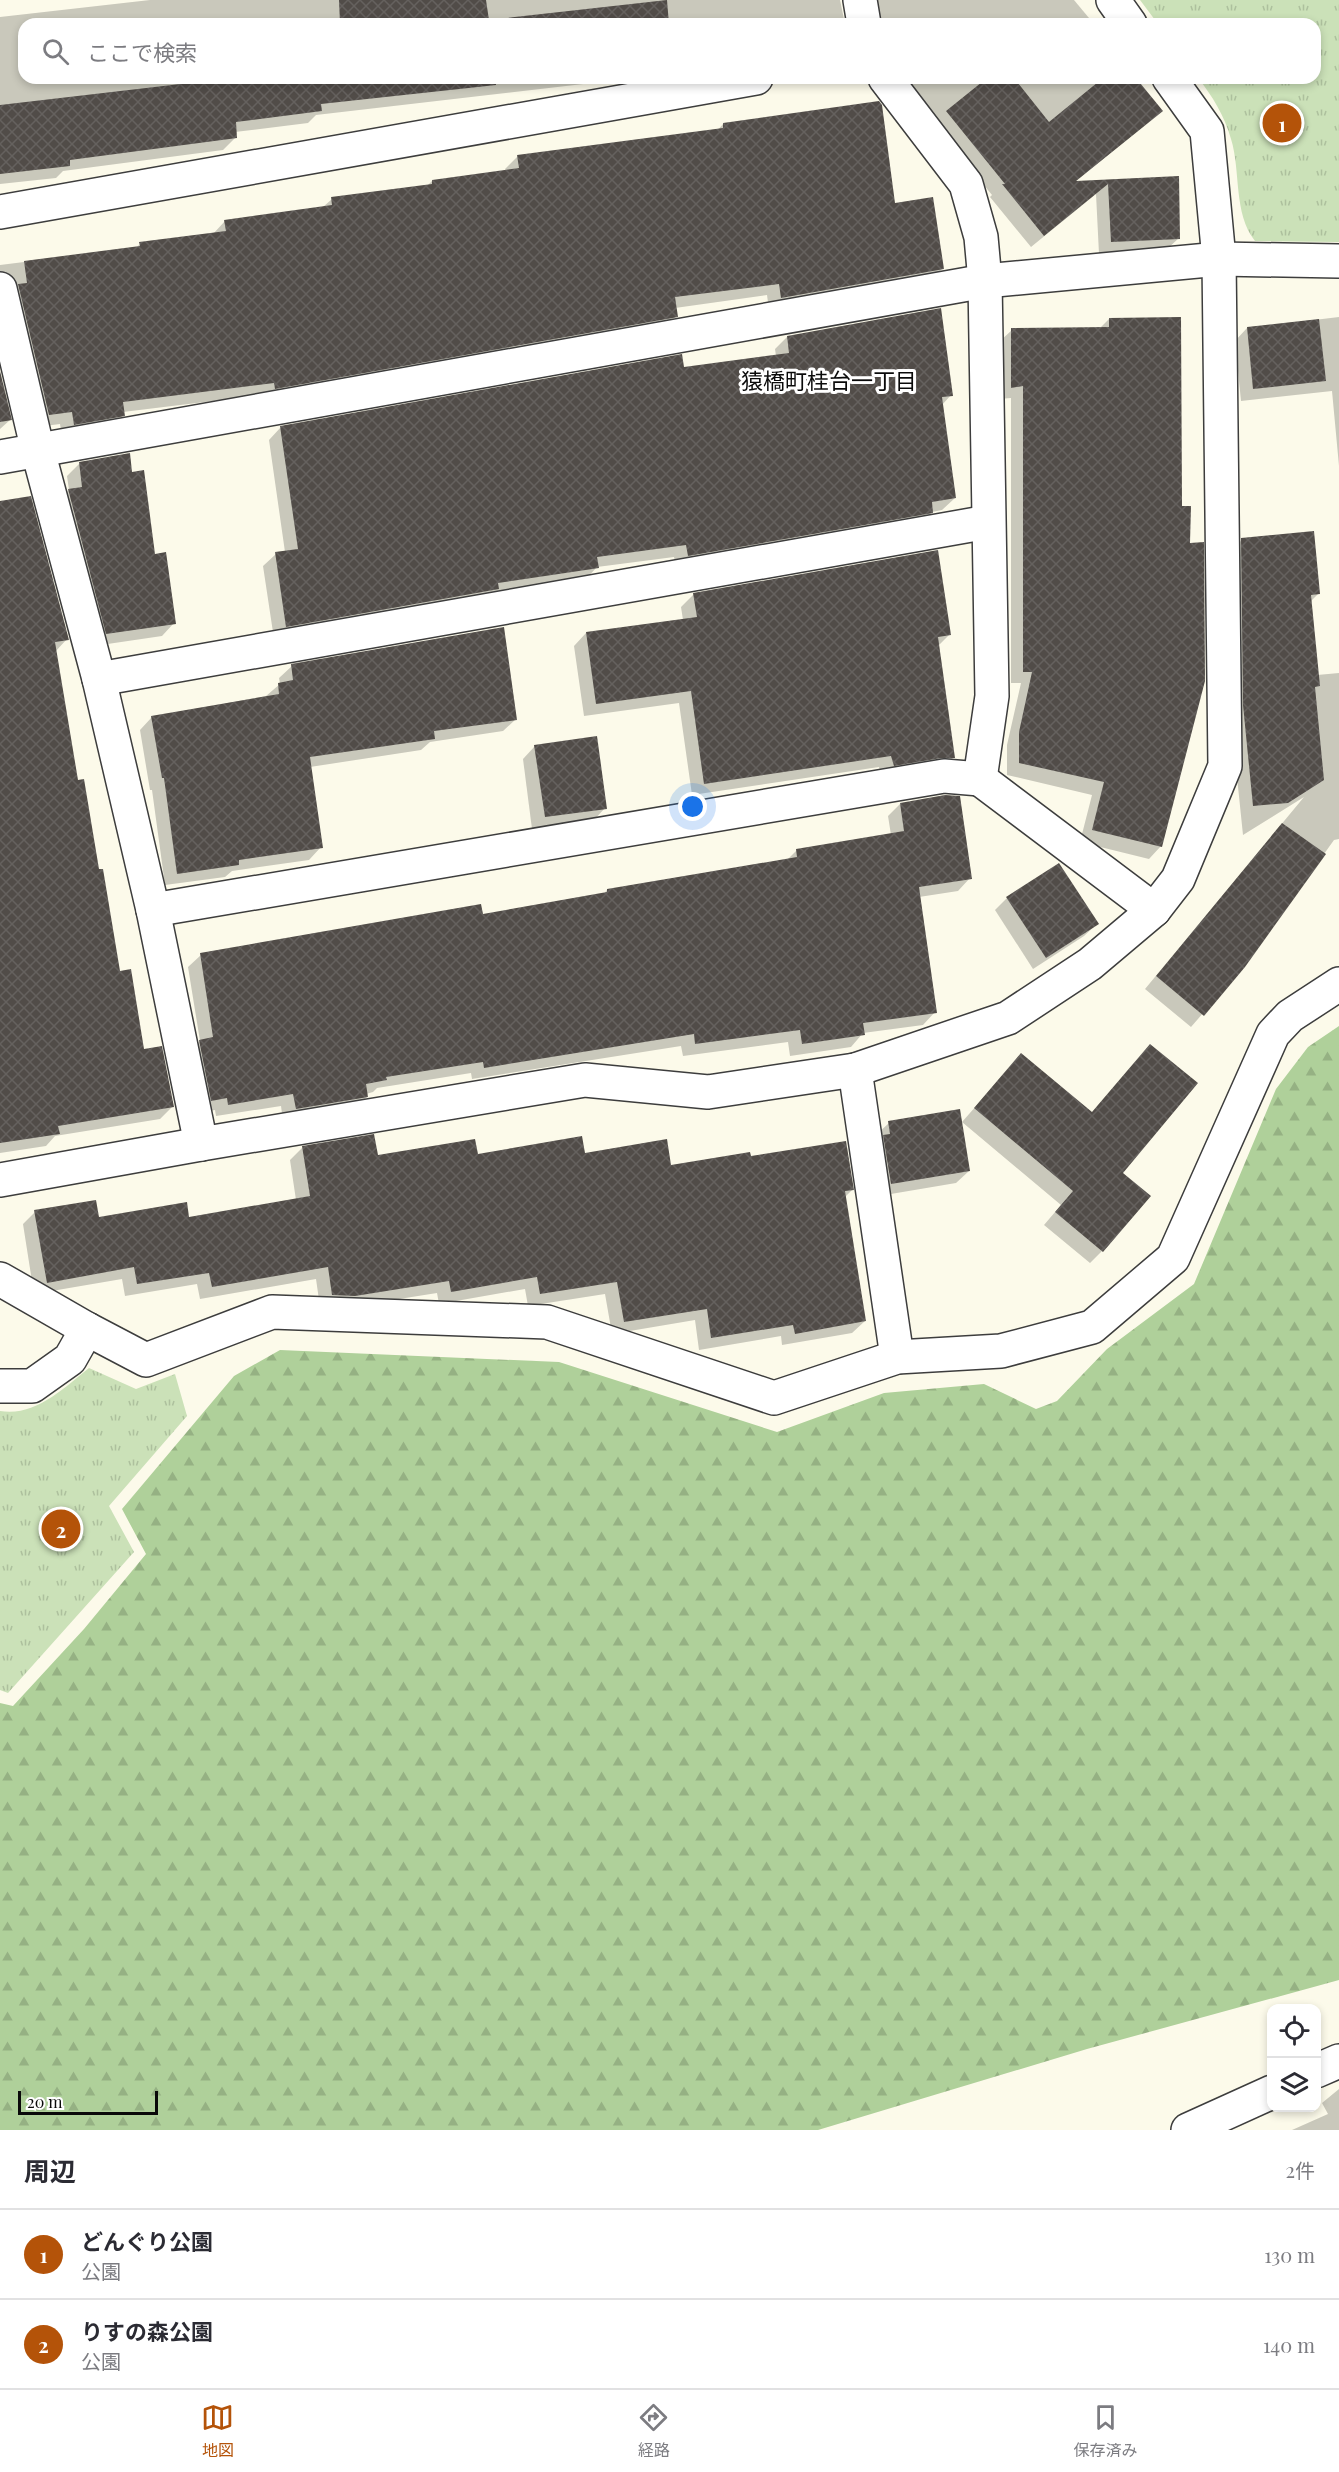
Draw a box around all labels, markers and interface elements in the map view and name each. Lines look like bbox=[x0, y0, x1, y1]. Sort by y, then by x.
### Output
search box bbox=[18, 18, 1321, 84]
icon: search bbox=[39, 35, 72, 68]
text: ここで検索 bbox=[87, 37, 197, 67]
pin: 1 bbox=[1262, 100, 1302, 146]
district label: 猿橋町桂台一丁目 bbox=[741, 365, 917, 395]
your location bbox=[678, 792, 707, 821]
pin: 2 bbox=[42, 1506, 80, 1552]
map controls bbox=[1267, 2004, 1321, 2112]
button: locate bbox=[1267, 2004, 1321, 2058]
button: layers bbox=[1267, 2058, 1321, 2112]
scale bar bbox=[18, 2088, 158, 2116]
text: 20 m bbox=[27, 2091, 62, 2112]
text: 周辺 bbox=[24, 2153, 76, 2188]
text: 2件 bbox=[1285, 2156, 1315, 2183]
text: どんぐり公園 bbox=[81, 2226, 213, 2256]
text: 1 bbox=[40, 2241, 47, 2268]
text: 130 m bbox=[1264, 2241, 1315, 2268]
text: 公園 bbox=[81, 2257, 121, 2284]
text: りすの森公園 bbox=[81, 2316, 213, 2346]
text: 2 bbox=[38, 2331, 49, 2358]
text: 140 m bbox=[1263, 2331, 1315, 2358]
text: 公園 bbox=[81, 2347, 121, 2374]
tab: 地図 bbox=[201, 2401, 234, 2461]
tab: 経路 bbox=[637, 2401, 670, 2461]
tab: 保存済み bbox=[1073, 2401, 1137, 2461]

